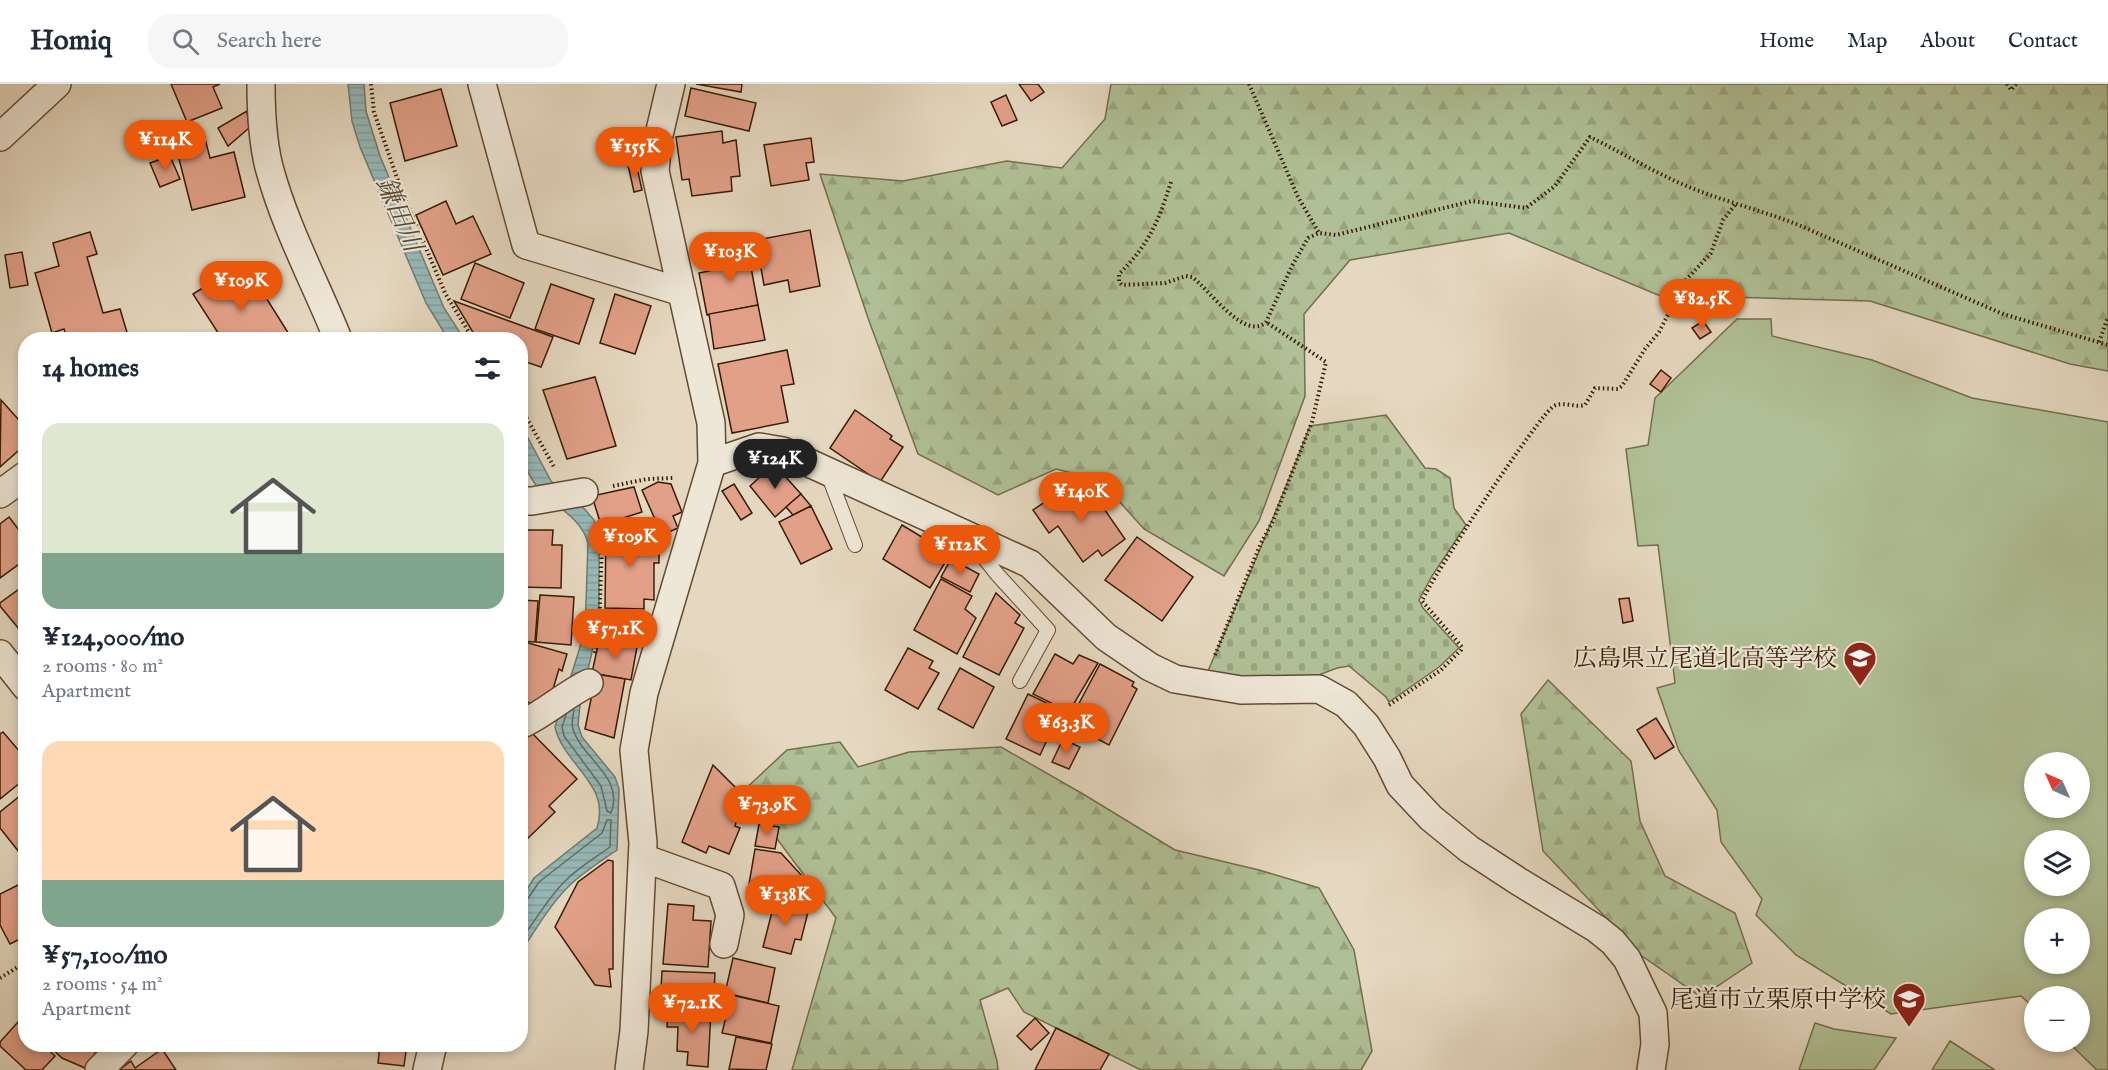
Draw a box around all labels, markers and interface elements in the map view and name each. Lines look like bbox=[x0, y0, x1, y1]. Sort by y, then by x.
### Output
search box bbox=[148, 14, 568, 68]
text: Homiq bbox=[30, 24, 112, 59]
icon: search bbox=[169, 25, 202, 58]
text: Search here bbox=[217, 27, 322, 55]
text: Home bbox=[1759, 28, 1814, 55]
text: Map bbox=[1847, 28, 1887, 55]
text: About bbox=[1920, 28, 1975, 55]
text: Contact bbox=[2008, 28, 2078, 55]
pin: ¥114K bbox=[123, 120, 207, 171]
text: ¥114K bbox=[138, 127, 192, 152]
pin: ¥155K bbox=[593, 127, 677, 178]
text: ¥155K bbox=[610, 134, 661, 159]
water label: 鎌田川 bbox=[368, 172, 430, 260]
pin: ¥103K bbox=[688, 232, 772, 283]
text: ¥103K bbox=[703, 239, 757, 264]
pin: ¥109K bbox=[199, 261, 283, 312]
text: ¥109K bbox=[214, 268, 268, 293]
pin: ¥82.5K bbox=[1653, 279, 1751, 330]
text: ¥82.5K bbox=[1673, 286, 1731, 311]
text: 14 homes bbox=[42, 352, 139, 385]
icon: filters bbox=[471, 352, 504, 385]
pin: ¥124K bbox=[733, 439, 817, 490]
text: ¥124K bbox=[747, 446, 803, 471]
icon: home bbox=[219, 462, 327, 570]
pin: ¥140K bbox=[1039, 472, 1123, 523]
text: ¥140K bbox=[1053, 479, 1109, 504]
pin: ¥109K bbox=[588, 517, 672, 568]
text: ¥109K bbox=[603, 524, 657, 549]
pin: ¥112K bbox=[918, 525, 1002, 576]
text: ¥112K bbox=[933, 532, 987, 557]
pin: ¥57.1K bbox=[566, 609, 664, 660]
text: ¥57.1K bbox=[586, 616, 644, 641]
text: ¥124,000/mo bbox=[42, 621, 184, 654]
school or university icon: 広島県立尾道北高等学校 bbox=[1842, 640, 1878, 687]
place label: 広島県立尾道北高等学校 bbox=[1573, 644, 1837, 675]
text: 2 rooms · 80 m² bbox=[42, 654, 163, 679]
text: Apartment bbox=[42, 679, 131, 704]
pin: ¥63.3K bbox=[1017, 703, 1115, 754]
text: ¥63.3K bbox=[1038, 710, 1094, 735]
north arrow bbox=[2024, 752, 2090, 818]
map controls bbox=[2024, 752, 2090, 1052]
icon: home bbox=[219, 780, 327, 888]
pin: ¥73.9K bbox=[718, 785, 816, 836]
text: ¥73.9K bbox=[738, 792, 796, 817]
button: layers bbox=[2024, 830, 2090, 896]
pin: ¥138K bbox=[743, 875, 827, 926]
text: ¥138K bbox=[759, 882, 811, 907]
button: + bbox=[2024, 908, 2090, 974]
text: ¥57,100/mo bbox=[42, 939, 167, 972]
text: 2 rooms · 54 m² bbox=[42, 972, 163, 997]
school or university icon: 尾道市立栗原中学校 bbox=[1891, 981, 1927, 1028]
pin: ¥72.1K bbox=[643, 983, 741, 1034]
place label: 尾道市立栗原中学校 bbox=[1670, 985, 1886, 1016]
button: − bbox=[2024, 986, 2090, 1052]
text: ¥72.1K bbox=[662, 990, 722, 1015]
text: Apartment bbox=[42, 997, 131, 1022]

